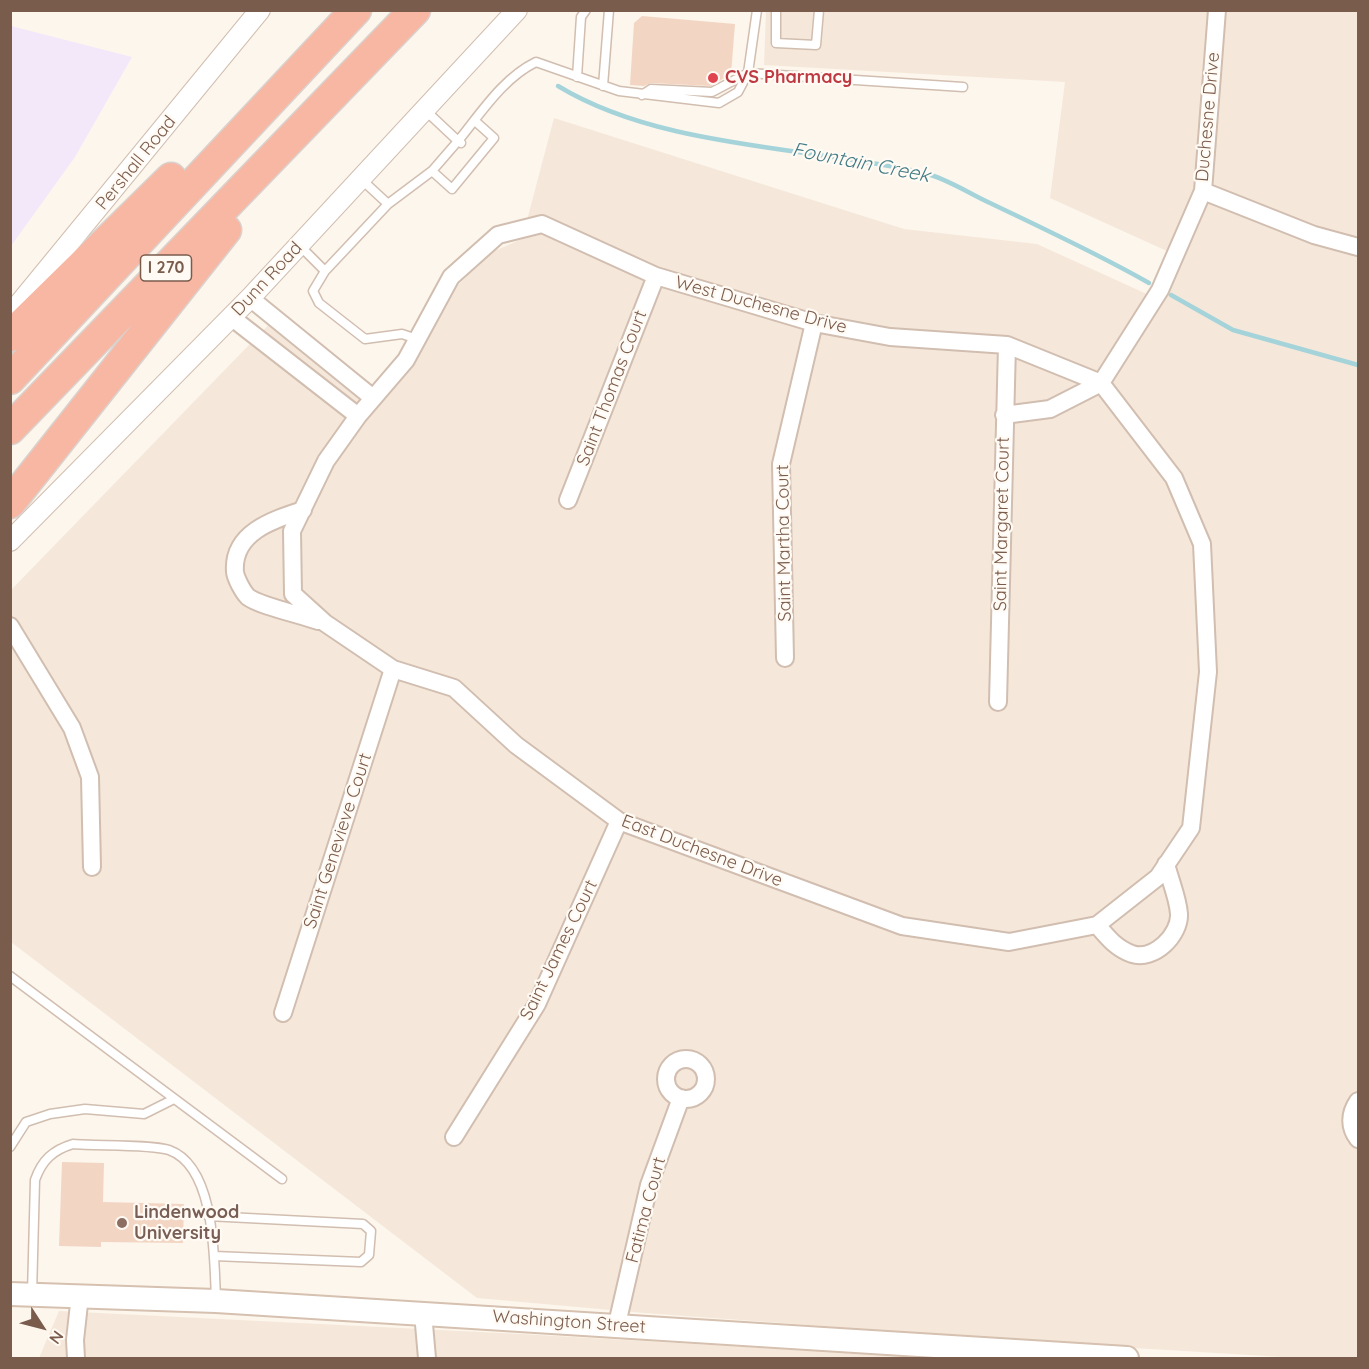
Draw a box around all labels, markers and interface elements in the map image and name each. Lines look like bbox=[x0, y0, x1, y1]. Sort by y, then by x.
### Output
street label: Duchesne Drive bbox=[1192, 51, 1224, 183]
place label: CVS Pharmacy bbox=[725, 67, 852, 89]
marker: CVS Pharmacy bbox=[706, 71, 720, 85]
street label: Pershall Road bbox=[91, 111, 181, 215]
water label: Fountain Creek bbox=[790, 138, 932, 188]
street label: Dunn Road bbox=[227, 237, 307, 321]
road number: I 270 bbox=[140, 255, 192, 281]
street label: West Duchesne Drive bbox=[673, 272, 849, 338]
street label: Saint Thomas Court bbox=[572, 307, 652, 469]
street label: Saint Margaret Court bbox=[990, 437, 1014, 611]
street label: Saint Martha Court bbox=[772, 464, 796, 622]
street label: Saint Genevieve Court bbox=[299, 750, 377, 932]
street label: East Duchesne Drive bbox=[618, 810, 786, 892]
street label: Saint James Court bbox=[516, 876, 602, 1024]
street label: Fatima Court bbox=[621, 1155, 671, 1265]
place label: Lindenwood University bbox=[134, 1202, 239, 1244]
marker: Lindenwood University bbox=[115, 1216, 129, 1230]
north arrow bbox=[12, 1297, 72, 1357]
street label: Washington Street bbox=[492, 1306, 646, 1338]
text: N bbox=[45, 1327, 68, 1348]

